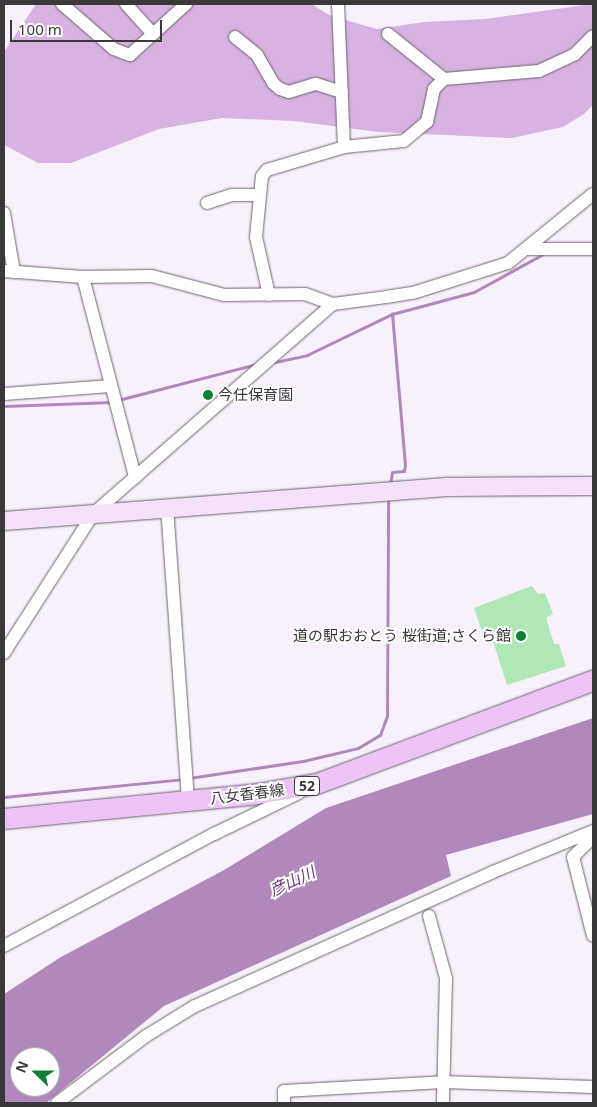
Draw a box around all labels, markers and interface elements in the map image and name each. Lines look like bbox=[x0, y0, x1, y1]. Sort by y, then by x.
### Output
scale bar bbox=[12, 10, 165, 42]
text: 100 m bbox=[18, 19, 62, 39]
place label: 今任保育園 bbox=[218, 386, 293, 404]
marker: 今任保育園 bbox=[202, 389, 214, 401]
place label: 道の駅おおとう 桜街道;さくら館 bbox=[293, 627, 511, 645]
marker: 道の駅おおとう 桜街道;さくら館 bbox=[515, 630, 527, 642]
road number: 52 bbox=[293, 774, 321, 798]
street label: 八女香春線 bbox=[209, 780, 285, 808]
water label: 彦山川 bbox=[266, 862, 318, 900]
north arrow bbox=[10, 1047, 60, 1097]
text: N bbox=[11, 1058, 32, 1075]

